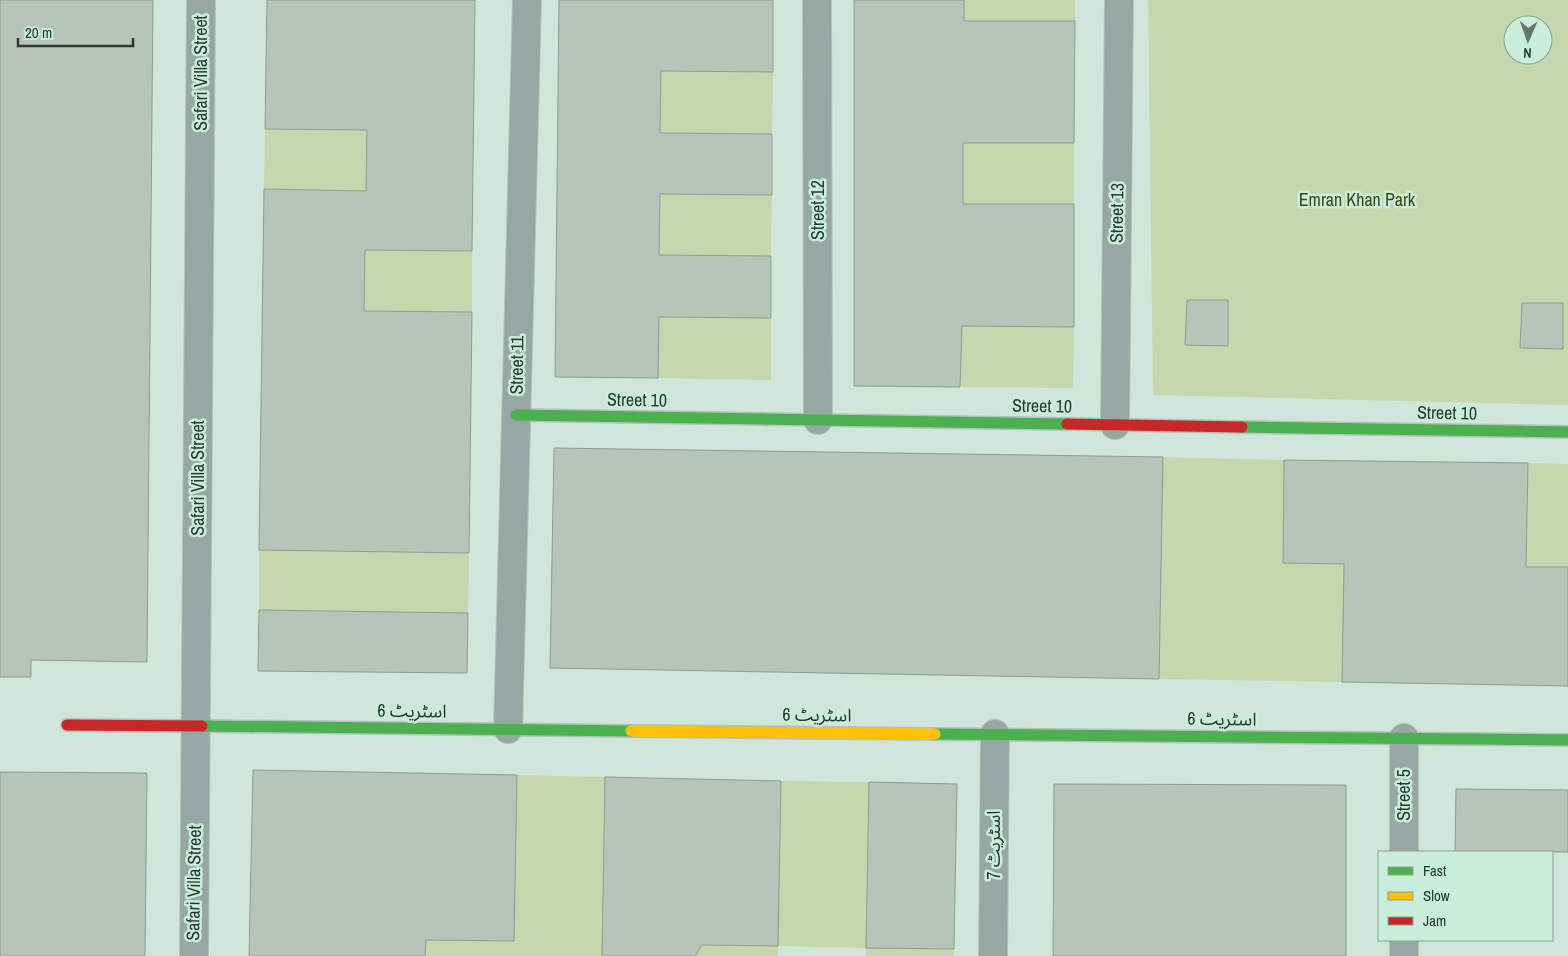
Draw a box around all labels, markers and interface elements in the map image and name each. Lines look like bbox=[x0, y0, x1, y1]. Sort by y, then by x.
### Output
scale bar bbox=[18, 15, 132, 47]
street label: Safari Villa Street bbox=[188, 15, 213, 131]
north arrow bbox=[1503, 15, 1553, 65]
text: 20 m bbox=[25, 22, 52, 43]
text: N bbox=[1523, 44, 1532, 62]
street label: Street 12 bbox=[805, 180, 830, 240]
street label: Street 13 bbox=[1103, 183, 1130, 243]
park label: Emran Khan Park bbox=[1299, 187, 1416, 212]
street label: Street 11 bbox=[503, 335, 530, 395]
street label: Street 10 bbox=[607, 386, 667, 413]
street label: Street 10 bbox=[1012, 392, 1072, 419]
street label: Street 10 bbox=[1417, 399, 1477, 426]
street label: Safari Villa Street bbox=[185, 420, 210, 536]
street label: اسٹریٹ 6 bbox=[377, 697, 447, 724]
street label: اسٹریٹ 6 bbox=[782, 701, 852, 728]
street label: اسٹریٹ 6 bbox=[1187, 705, 1257, 732]
street label: Street 5 bbox=[1391, 769, 1416, 821]
street label: اسٹریٹ 7 bbox=[981, 810, 1006, 880]
street label: Safari Villa Street bbox=[180, 825, 207, 941]
legend bbox=[1378, 851, 1553, 941]
text: Fast bbox=[1423, 860, 1447, 881]
text: Slow bbox=[1423, 885, 1450, 906]
text: Jam bbox=[1423, 910, 1446, 931]

